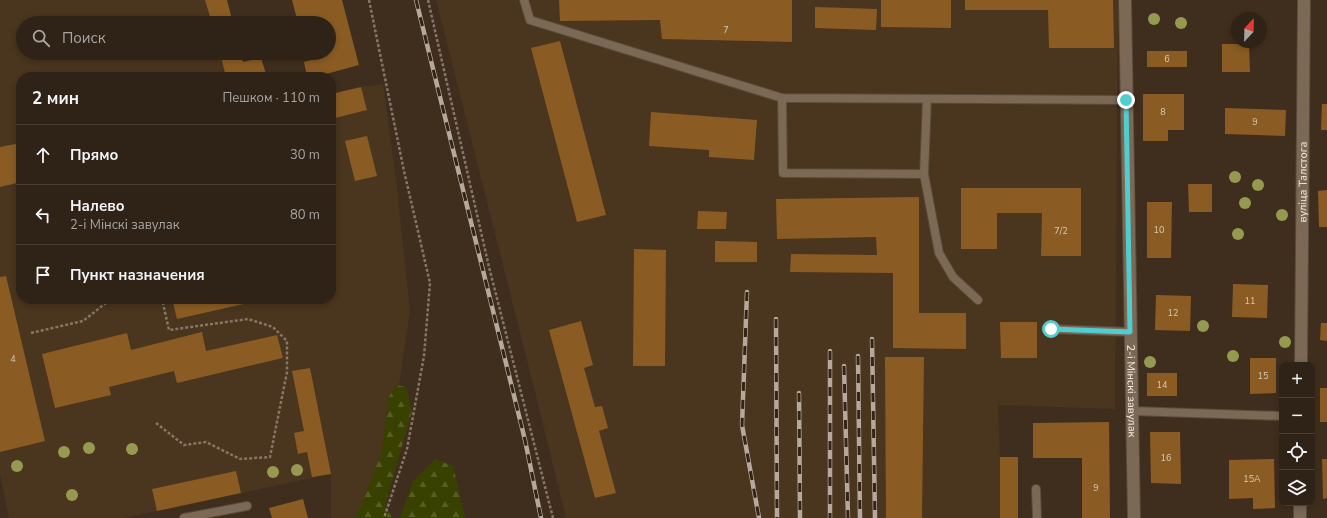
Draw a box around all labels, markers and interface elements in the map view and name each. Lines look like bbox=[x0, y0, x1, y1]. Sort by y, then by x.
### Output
north arrow bbox=[1231, 12, 1267, 48]
search box bbox=[16, 16, 336, 60]
house number: 7 bbox=[723, 24, 729, 36]
icon: search bbox=[30, 27, 52, 49]
text: Поиск bbox=[62, 28, 106, 48]
house number: 6 bbox=[1164, 53, 1170, 65]
text: 2 мин bbox=[32, 87, 79, 110]
text: Пешком · 110 m bbox=[222, 89, 320, 107]
route end bbox=[1117, 91, 1135, 109]
house number: 8 bbox=[1160, 106, 1166, 118]
house number: 9 bbox=[1252, 116, 1258, 128]
street label: вуліца Талстога bbox=[1295, 141, 1310, 223]
icon: ahead bbox=[32, 144, 54, 166]
text: Прямо bbox=[70, 145, 118, 165]
text: 30 m bbox=[290, 146, 320, 164]
text: Налево bbox=[70, 196, 125, 216]
icon: left bbox=[32, 204, 54, 226]
text: 80 m bbox=[290, 206, 320, 224]
text: 2-і Мінскі завулак bbox=[70, 216, 179, 234]
house number: 10 bbox=[1154, 224, 1164, 236]
house number: 7/2 bbox=[1054, 225, 1068, 237]
icon: arrive bbox=[32, 264, 54, 286]
text: Пункт назначения bbox=[70, 265, 205, 285]
house number: 11 bbox=[1245, 295, 1255, 307]
house number: 12 bbox=[1168, 307, 1178, 319]
route start bbox=[1042, 320, 1060, 338]
street label: 2-і Мінскі завулак bbox=[1123, 344, 1140, 438]
house number: 4 bbox=[10, 353, 16, 365]
map controls bbox=[1279, 362, 1315, 506]
button: + bbox=[1279, 362, 1315, 398]
house number: 15 bbox=[1258, 370, 1268, 382]
house number: 14 bbox=[1157, 379, 1168, 391]
button: − bbox=[1279, 398, 1315, 434]
button: locate bbox=[1279, 434, 1315, 470]
house number: 16 bbox=[1161, 452, 1171, 464]
button: layers bbox=[1279, 470, 1315, 506]
house number: 15А bbox=[1243, 473, 1261, 485]
house number: 9 bbox=[1093, 482, 1099, 494]

